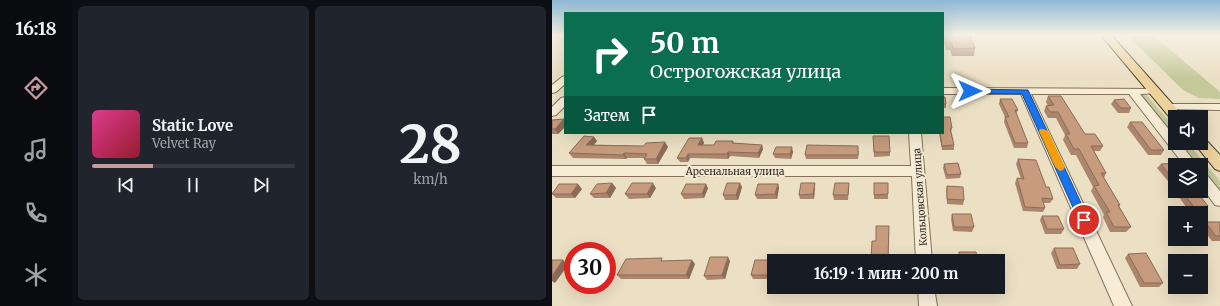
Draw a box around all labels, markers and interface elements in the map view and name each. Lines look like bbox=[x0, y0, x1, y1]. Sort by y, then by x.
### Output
text: 16:18 bbox=[15, 17, 57, 40]
text: 50 m bbox=[650, 25, 719, 61]
icon: right bbox=[584, 28, 636, 80]
text: Острогожская улица bbox=[650, 60, 841, 83]
position arrow bbox=[949, 70, 991, 112]
icon: directions bbox=[22, 74, 50, 102]
icon: arrive bbox=[638, 104, 660, 126]
text: Затем bbox=[584, 106, 630, 125]
map controls bbox=[1168, 110, 1208, 294]
button: sound bbox=[1168, 110, 1208, 150]
text: 28 bbox=[399, 112, 462, 177]
text: Static Love bbox=[152, 116, 233, 135]
text: Velvet Ray bbox=[152, 135, 216, 152]
icon: music bbox=[22, 136, 50, 164]
street label: Кольцовская улица bbox=[910, 147, 930, 246]
button: layers bbox=[1168, 158, 1208, 198]
street label: Арсенальная улица bbox=[685, 165, 785, 178]
text: km/h bbox=[413, 171, 448, 188]
icon: previous bbox=[115, 174, 137, 196]
icon: pause bbox=[182, 174, 204, 196]
icon: next bbox=[250, 174, 272, 196]
icon: phone bbox=[22, 199, 50, 227]
pin bbox=[1067, 203, 1101, 237]
button: + bbox=[1168, 206, 1208, 246]
icon: arrive bbox=[1073, 209, 1095, 231]
speed limit sign: 30 bbox=[564, 242, 616, 294]
button: − bbox=[1168, 254, 1208, 294]
icon: climate bbox=[22, 261, 50, 289]
text: 16:19 · 1 мин · 200 m bbox=[814, 264, 958, 283]

